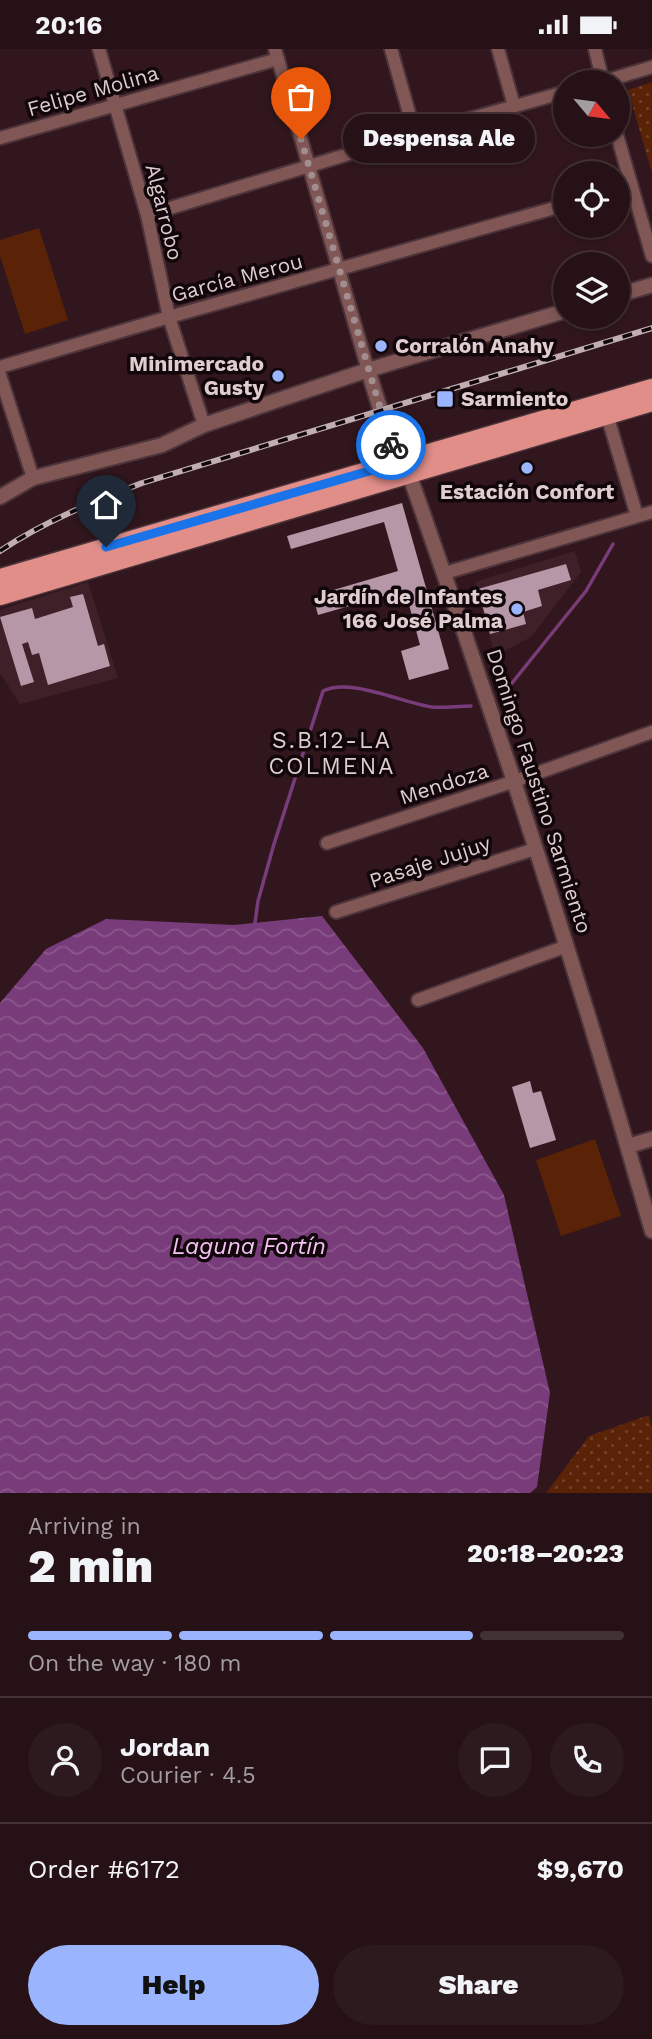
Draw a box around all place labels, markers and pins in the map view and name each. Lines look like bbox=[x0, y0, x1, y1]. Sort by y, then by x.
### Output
pin bbox=[271, 67, 331, 139]
callout: Despensa Ale bbox=[343, 115, 536, 163]
place label: Corralón Anahy bbox=[395, 333, 554, 358]
marker: Corralón Anahy bbox=[373, 338, 389, 354]
place label: Minimercado Gusty bbox=[129, 351, 264, 400]
marker: Minimercado Gusty bbox=[270, 368, 286, 384]
place label: Sarmiento bbox=[461, 386, 568, 411]
marker: Sarmiento bbox=[435, 389, 455, 409]
marker: Estación Confort bbox=[519, 460, 535, 476]
pin bbox=[76, 475, 136, 547]
place label: Estación Confort bbox=[440, 479, 614, 504]
place label: Jardín de Infantes 166 José Palma bbox=[314, 584, 504, 633]
marker: Jardín de Infantes 166 José Palma bbox=[509, 601, 525, 617]

